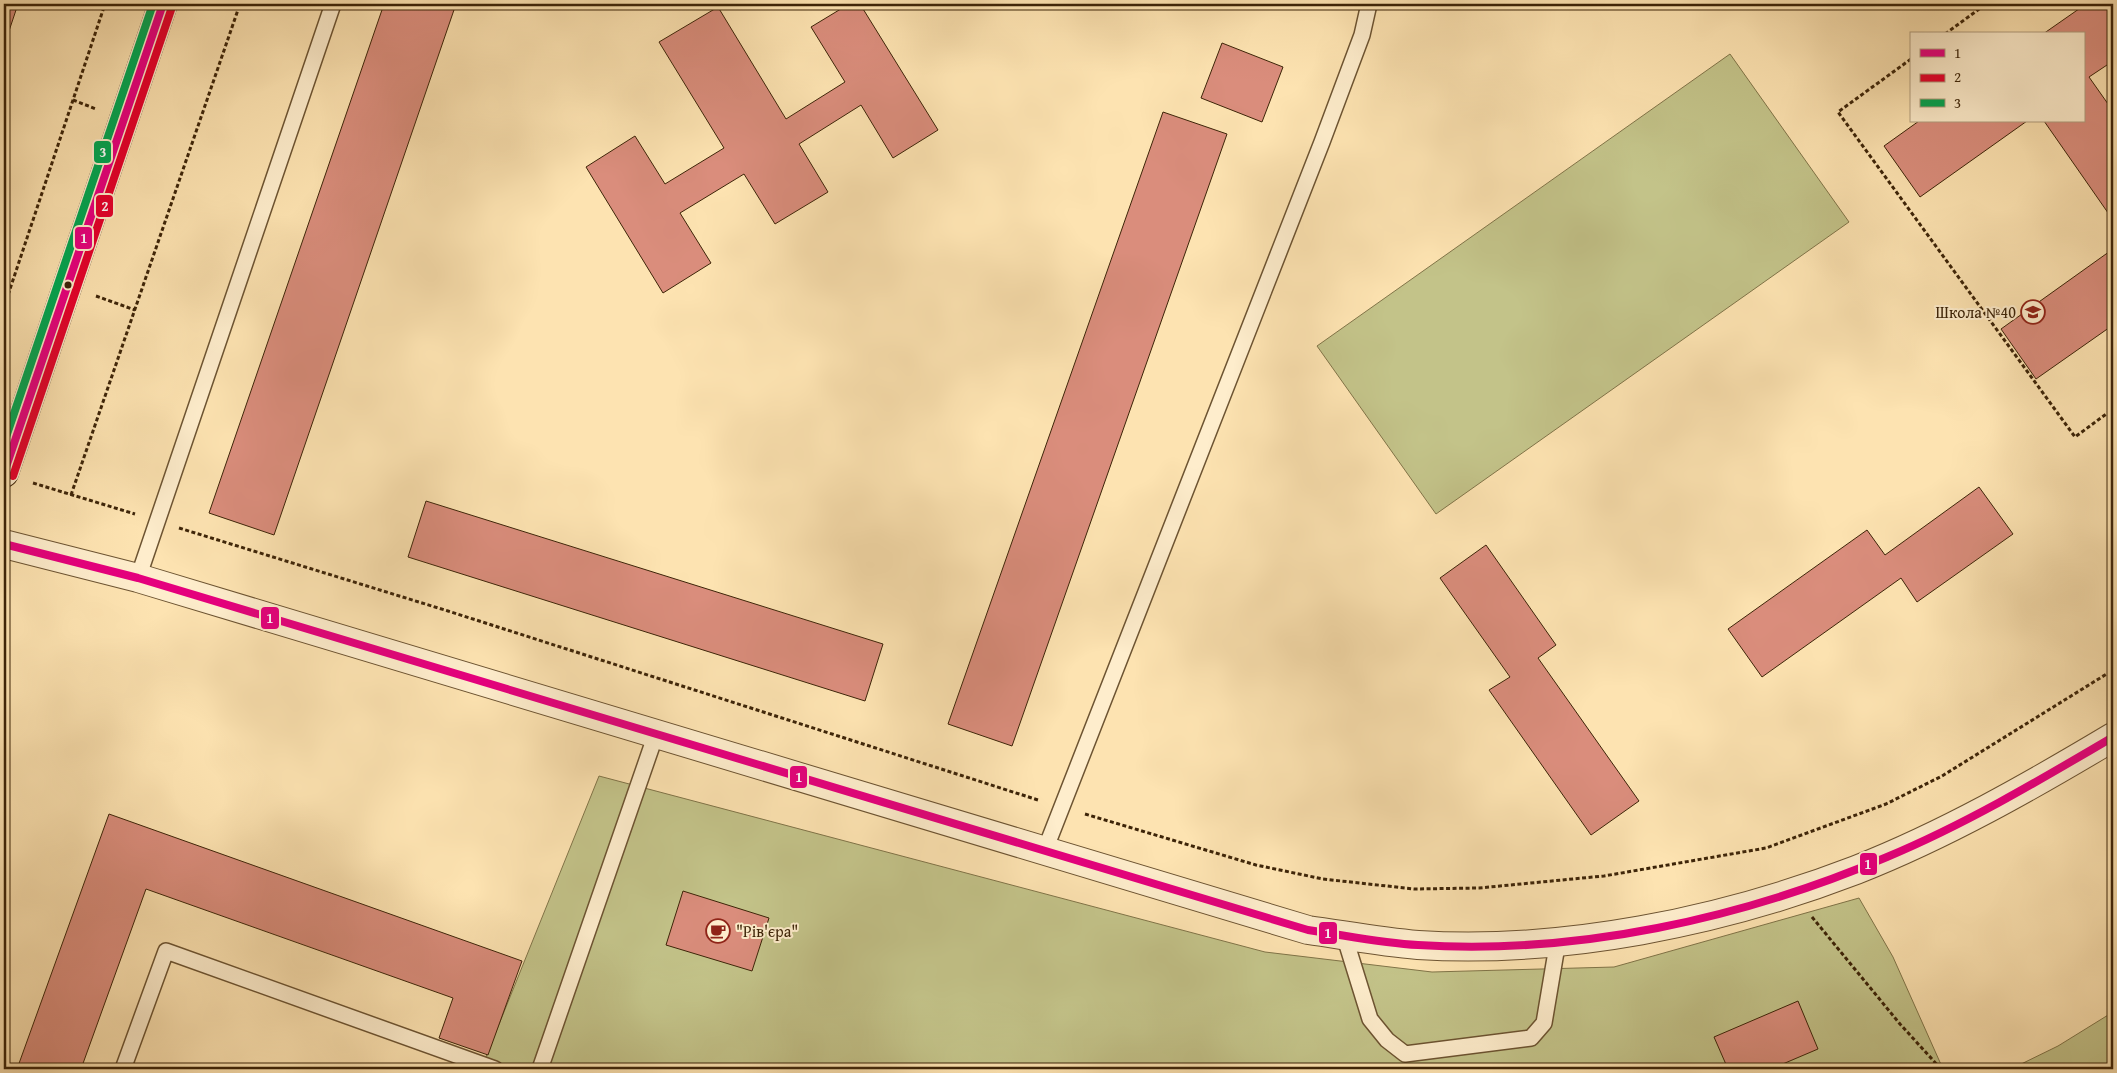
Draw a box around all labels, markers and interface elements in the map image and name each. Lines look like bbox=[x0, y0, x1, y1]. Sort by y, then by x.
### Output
legend bbox=[1910, 32, 2084, 122]
text: 1 bbox=[1954, 42, 1961, 63]
text: 2 bbox=[1954, 66, 1961, 87]
text: 3 bbox=[1954, 92, 1961, 113]
line badge: 3 bbox=[93, 140, 112, 164]
text: 3 bbox=[99, 142, 107, 162]
line badge: 2 bbox=[95, 194, 114, 218]
text: 2 bbox=[101, 196, 109, 216]
line badge: 1 bbox=[74, 226, 93, 250]
text: 1 bbox=[80, 228, 88, 248]
unlabelled marker bbox=[63, 280, 73, 290]
school or university icon: Школа №40 bbox=[2020, 299, 2046, 325]
place label: Школа №40 bbox=[1936, 300, 2016, 324]
line badge: 1 bbox=[260, 606, 280, 630]
text: 1 bbox=[266, 608, 274, 628]
line badge: 1 bbox=[789, 765, 808, 789]
text: 1 bbox=[795, 767, 803, 787]
line badge: 1 bbox=[1859, 852, 1878, 876]
text: 1 bbox=[1864, 854, 1872, 874]
cafe icon: "Рів'єра" bbox=[705, 918, 731, 944]
place label: "Рів'єра" bbox=[736, 919, 798, 943]
line badge: 1 bbox=[1318, 921, 1338, 945]
text: 1 bbox=[1324, 923, 1332, 943]

